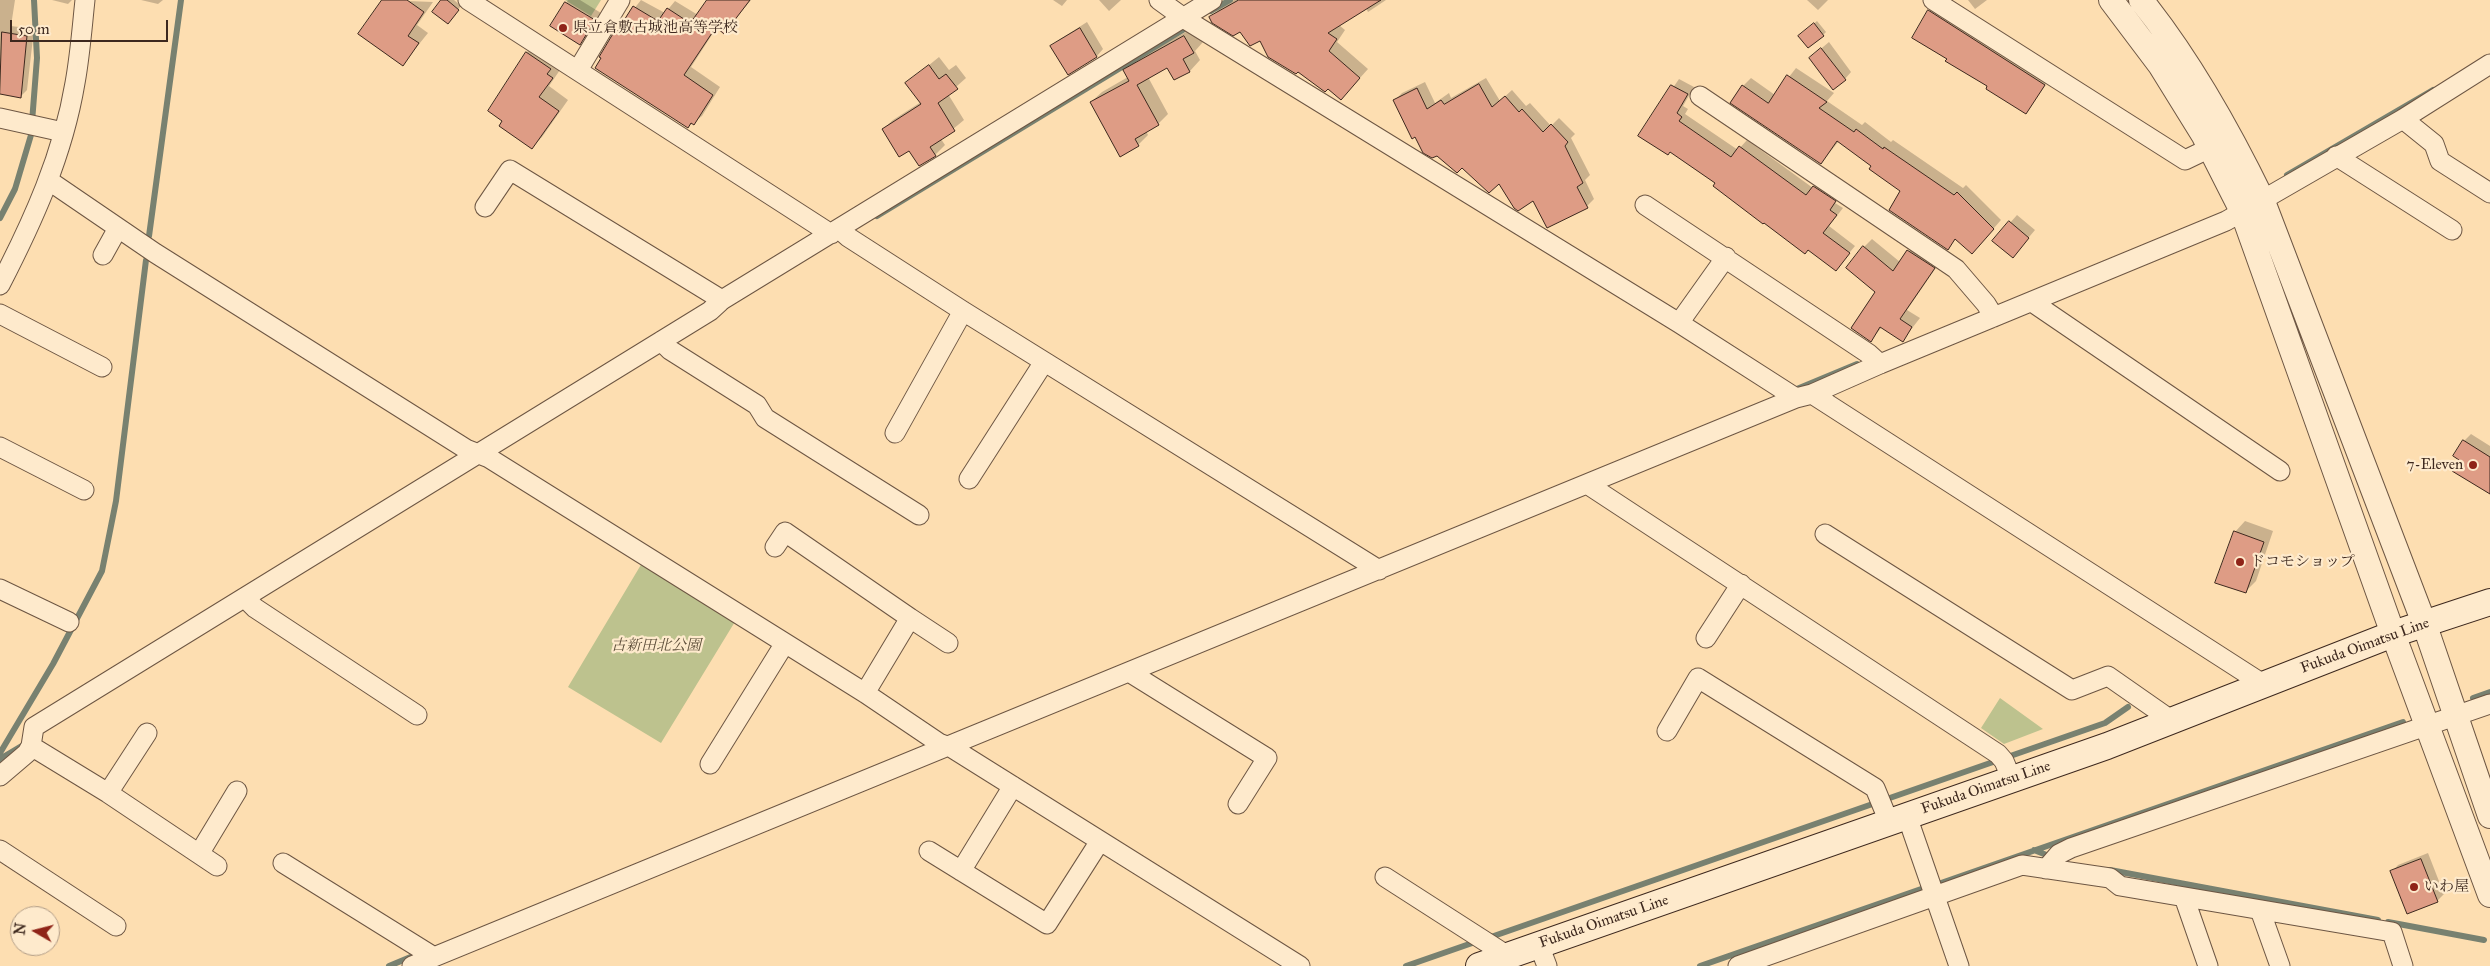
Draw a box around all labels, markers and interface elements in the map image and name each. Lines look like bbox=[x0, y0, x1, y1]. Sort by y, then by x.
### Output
scale bar bbox=[12, 10, 170, 42]
place label: 県立倉敷古城池高等学校 bbox=[573, 19, 738, 37]
text: 50 m bbox=[18, 20, 50, 38]
marker: 県立倉敷古城池高等学校 bbox=[557, 22, 569, 34]
place label: 7-Eleven bbox=[2407, 456, 2463, 474]
marker: 7-Eleven bbox=[2467, 459, 2479, 471]
place label: ドコモショップ bbox=[2250, 553, 2355, 571]
marker: ドコモショップ bbox=[2234, 556, 2246, 568]
street label: Fukuda Oimatsu Line bbox=[2298, 614, 2432, 678]
park label: 古新田北公園 bbox=[611, 637, 701, 655]
street label: Fukuda Oimatsu Line bbox=[1919, 757, 2053, 819]
place label: いわ屋 bbox=[2424, 878, 2469, 896]
marker: いわ屋 bbox=[2408, 881, 2420, 893]
street label: Fukuda Oimatsu Line bbox=[1537, 891, 1671, 953]
north arrow bbox=[10, 906, 60, 956]
text: N bbox=[11, 922, 30, 936]

